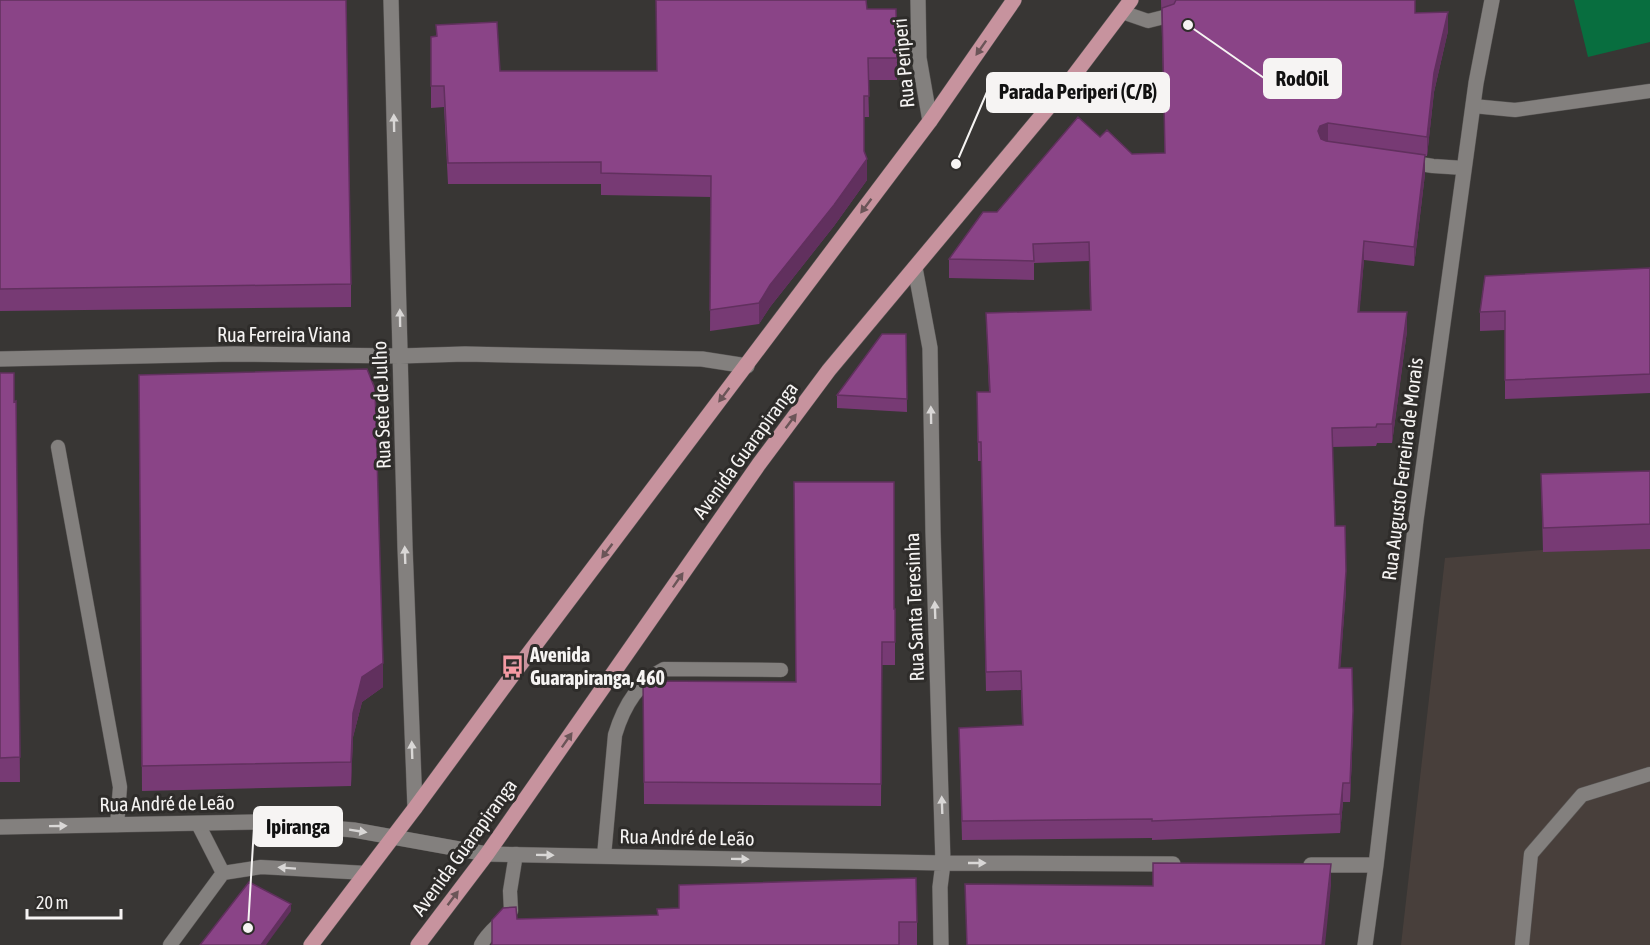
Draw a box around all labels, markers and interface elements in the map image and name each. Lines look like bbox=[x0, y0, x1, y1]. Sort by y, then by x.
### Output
street label: Rua Periperi bbox=[888, 17, 918, 109]
one-way arrow bbox=[976, 40, 987, 56]
callout: RodOil bbox=[1264, 59, 1341, 98]
text: RodOil bbox=[1276, 66, 1329, 90]
callout: Parada Periperi (C/B) bbox=[987, 73, 1169, 112]
text: Parada Periperi (C/B) bbox=[999, 79, 1157, 103]
one-way arrow bbox=[390, 114, 399, 133]
one-way arrow bbox=[861, 198, 873, 213]
one-way arrow bbox=[395, 309, 404, 328]
street label: Rua Ferreira Viana bbox=[217, 323, 351, 346]
street label: Rua Sete de Julho bbox=[367, 340, 395, 470]
street label: Rua Augusto Ferreira de Morais bbox=[1377, 356, 1427, 582]
street label: Avenida Guarapiranga bbox=[688, 377, 802, 523]
one-way arrow bbox=[719, 388, 731, 403]
one-way arrow bbox=[926, 405, 936, 424]
one-way arrow bbox=[785, 413, 798, 429]
street label: Rua Santa Teresinha bbox=[900, 532, 928, 682]
one-way arrow bbox=[600, 543, 613, 559]
one-way arrow bbox=[401, 545, 410, 564]
one-way arrow bbox=[672, 572, 684, 588]
one-way arrow bbox=[931, 600, 940, 619]
place label: Avenida Guarapiranga, 460 bbox=[529, 643, 665, 689]
bus stop icon: Avenida Guarapiranga, 460 bbox=[499, 653, 525, 679]
one-way arrow bbox=[561, 732, 573, 748]
one-way arrow bbox=[408, 740, 417, 759]
street label: Avenida Guarapiranga bbox=[407, 774, 521, 920]
street label: Rua André de Leão bbox=[99, 790, 235, 816]
one-way arrow bbox=[937, 795, 946, 814]
callout: Ipiranga bbox=[254, 807, 342, 846]
text: Ipiranga bbox=[266, 814, 330, 838]
one-way arrow bbox=[49, 821, 68, 831]
street label: Rua André de Leão bbox=[619, 824, 755, 850]
one-way arrow bbox=[349, 827, 368, 836]
one-way arrow bbox=[536, 850, 555, 860]
one-way arrow bbox=[731, 854, 750, 864]
one-way arrow bbox=[968, 858, 987, 868]
one-way arrow bbox=[277, 864, 296, 873]
scale bar bbox=[27, 882, 122, 920]
one-way arrow bbox=[447, 891, 459, 907]
text: 20 m bbox=[36, 892, 68, 913]

